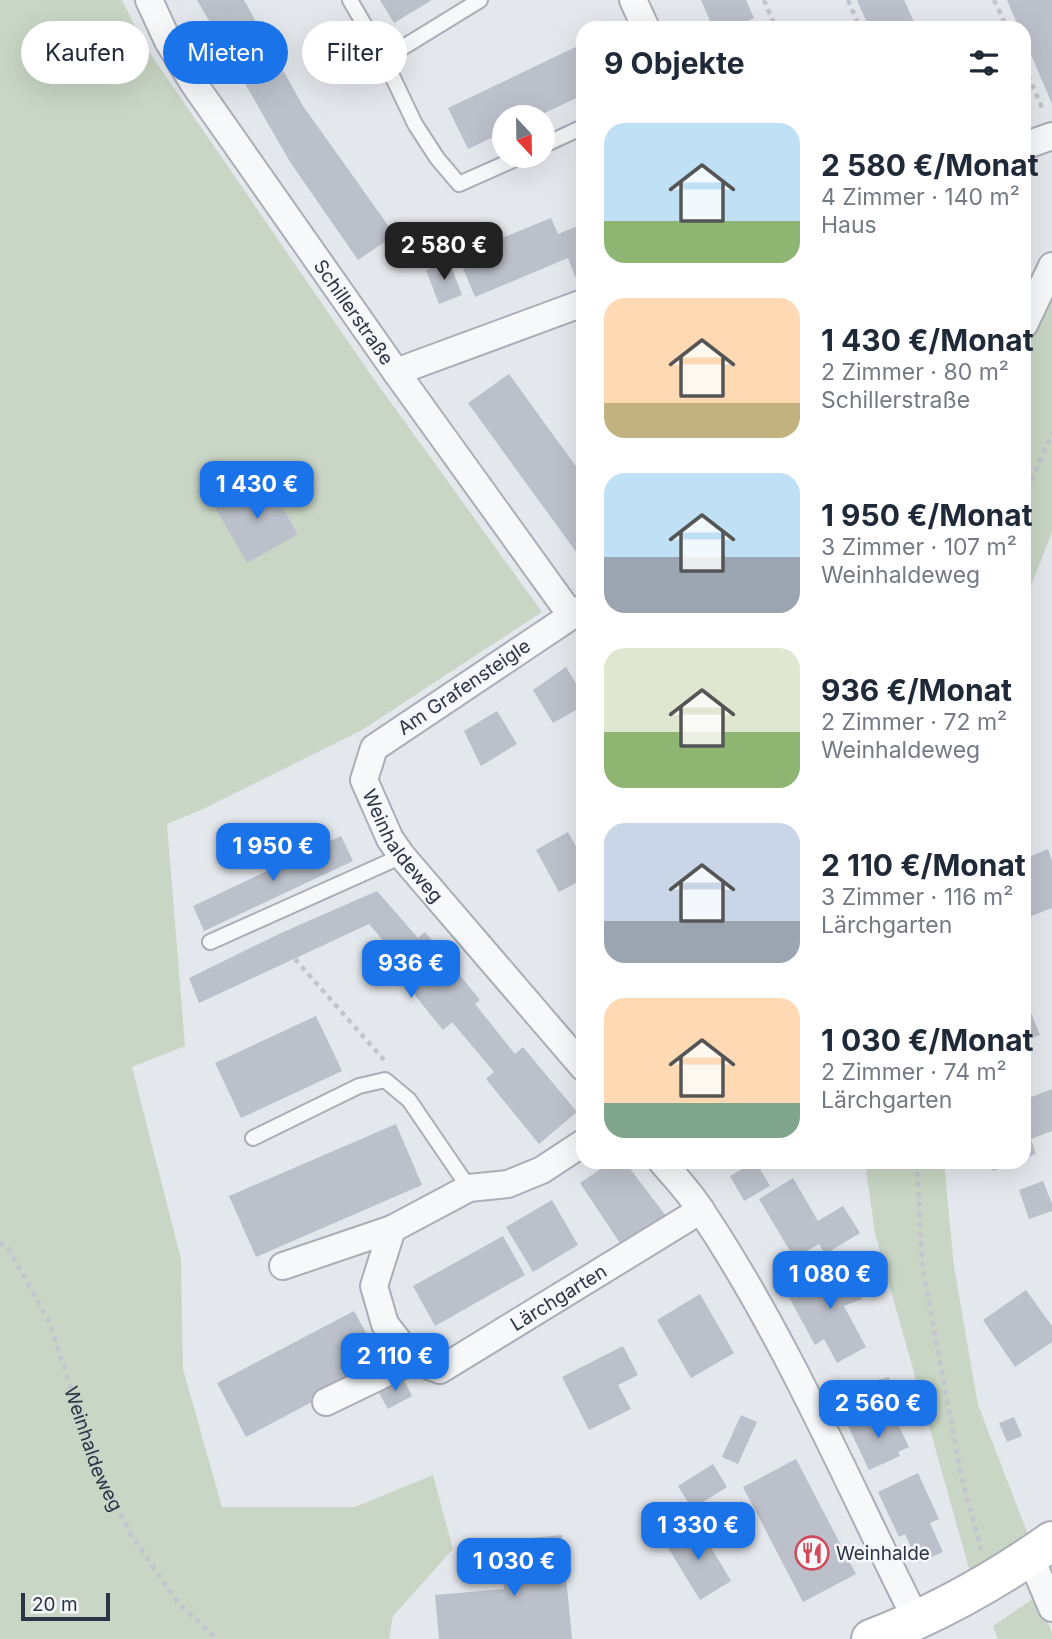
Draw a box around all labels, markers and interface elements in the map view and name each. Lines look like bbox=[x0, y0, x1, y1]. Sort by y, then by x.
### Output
chip: Kaufen bbox=[21, 21, 149, 84]
chip: Mieten bbox=[163, 21, 288, 84]
chip: Filter bbox=[302, 21, 407, 84]
icon: filters bbox=[965, 44, 1003, 82]
text: 9 Objekte bbox=[604, 45, 745, 81]
north arrow bbox=[492, 105, 555, 168]
map controls bbox=[492, 105, 555, 168]
text: 2 580 €/Monat bbox=[821, 147, 1039, 183]
icon: home bbox=[660, 151, 744, 235]
text: 4 Zimmer · 140 m² bbox=[821, 183, 1020, 211]
text: Haus bbox=[821, 211, 877, 239]
pin: 2 580 € bbox=[379, 222, 509, 282]
text: 2 580 € bbox=[401, 231, 487, 259]
street label: Schillerstraße bbox=[309, 255, 399, 369]
text: 1 430 €/Monat bbox=[821, 322, 1034, 358]
icon: home bbox=[660, 326, 744, 410]
text: 2 Zimmer · 80 m² bbox=[821, 358, 1009, 386]
text: Schillerstraße bbox=[821, 386, 970, 414]
pin: 1 430 € bbox=[192, 462, 322, 521]
text: 1 430 € bbox=[216, 470, 298, 498]
text: 1 950 €/Monat bbox=[821, 497, 1033, 533]
icon: home bbox=[660, 501, 744, 585]
text: 3 Zimmer · 107 m² bbox=[821, 533, 1017, 561]
text: Weinhaldeweg bbox=[821, 561, 980, 589]
street label: Am Grafensteigle bbox=[393, 634, 535, 740]
text: 936 €/Monat bbox=[821, 672, 1012, 708]
icon: home bbox=[660, 676, 744, 760]
text: 2 Zimmer · 72 m² bbox=[821, 708, 1007, 736]
text: Weinhaldeweg bbox=[821, 736, 980, 764]
street label: Weinhaldeweg bbox=[358, 786, 448, 907]
pin: 1 950 € bbox=[208, 824, 338, 883]
text: 1 950 € bbox=[232, 832, 314, 860]
text: 2 110 €/Monat bbox=[821, 847, 1026, 883]
icon: home bbox=[660, 851, 744, 935]
text: 3 Zimmer · 116 m² bbox=[821, 883, 1013, 911]
text: Lärchgarten bbox=[821, 911, 952, 939]
pin: 936 € bbox=[362, 940, 460, 1000]
text: 936 € bbox=[378, 949, 444, 977]
text: 1 030 €/Monat bbox=[821, 1022, 1034, 1058]
icon: home bbox=[660, 1026, 744, 1110]
text: 2 Zimmer · 74 m² bbox=[821, 1058, 1007, 1086]
text: Lärchgarten bbox=[821, 1086, 952, 1114]
pin: 1 080 € bbox=[765, 1252, 895, 1311]
street label: Lärchgarten bbox=[506, 1259, 611, 1336]
text: 1 080 € bbox=[789, 1260, 871, 1288]
pin: 2 110 € bbox=[330, 1334, 460, 1393]
text: 2 110 € bbox=[357, 1342, 433, 1370]
pin: 2 560 € bbox=[813, 1380, 943, 1440]
street label: Weinhaldeweg bbox=[60, 1383, 128, 1515]
text: 2 560 € bbox=[835, 1389, 921, 1417]
pin: 1 330 € bbox=[633, 1502, 763, 1562]
text: 1 330 € bbox=[657, 1511, 739, 1539]
restaurant icon: Weinhalde bbox=[793, 1534, 831, 1572]
pin: 1 030 € bbox=[449, 1538, 579, 1598]
place label: Weinhalde bbox=[836, 1542, 930, 1565]
text: 1 030 € bbox=[473, 1547, 555, 1575]
scale bar bbox=[21, 1590, 110, 1622]
text: 20 m bbox=[32, 1593, 78, 1616]

